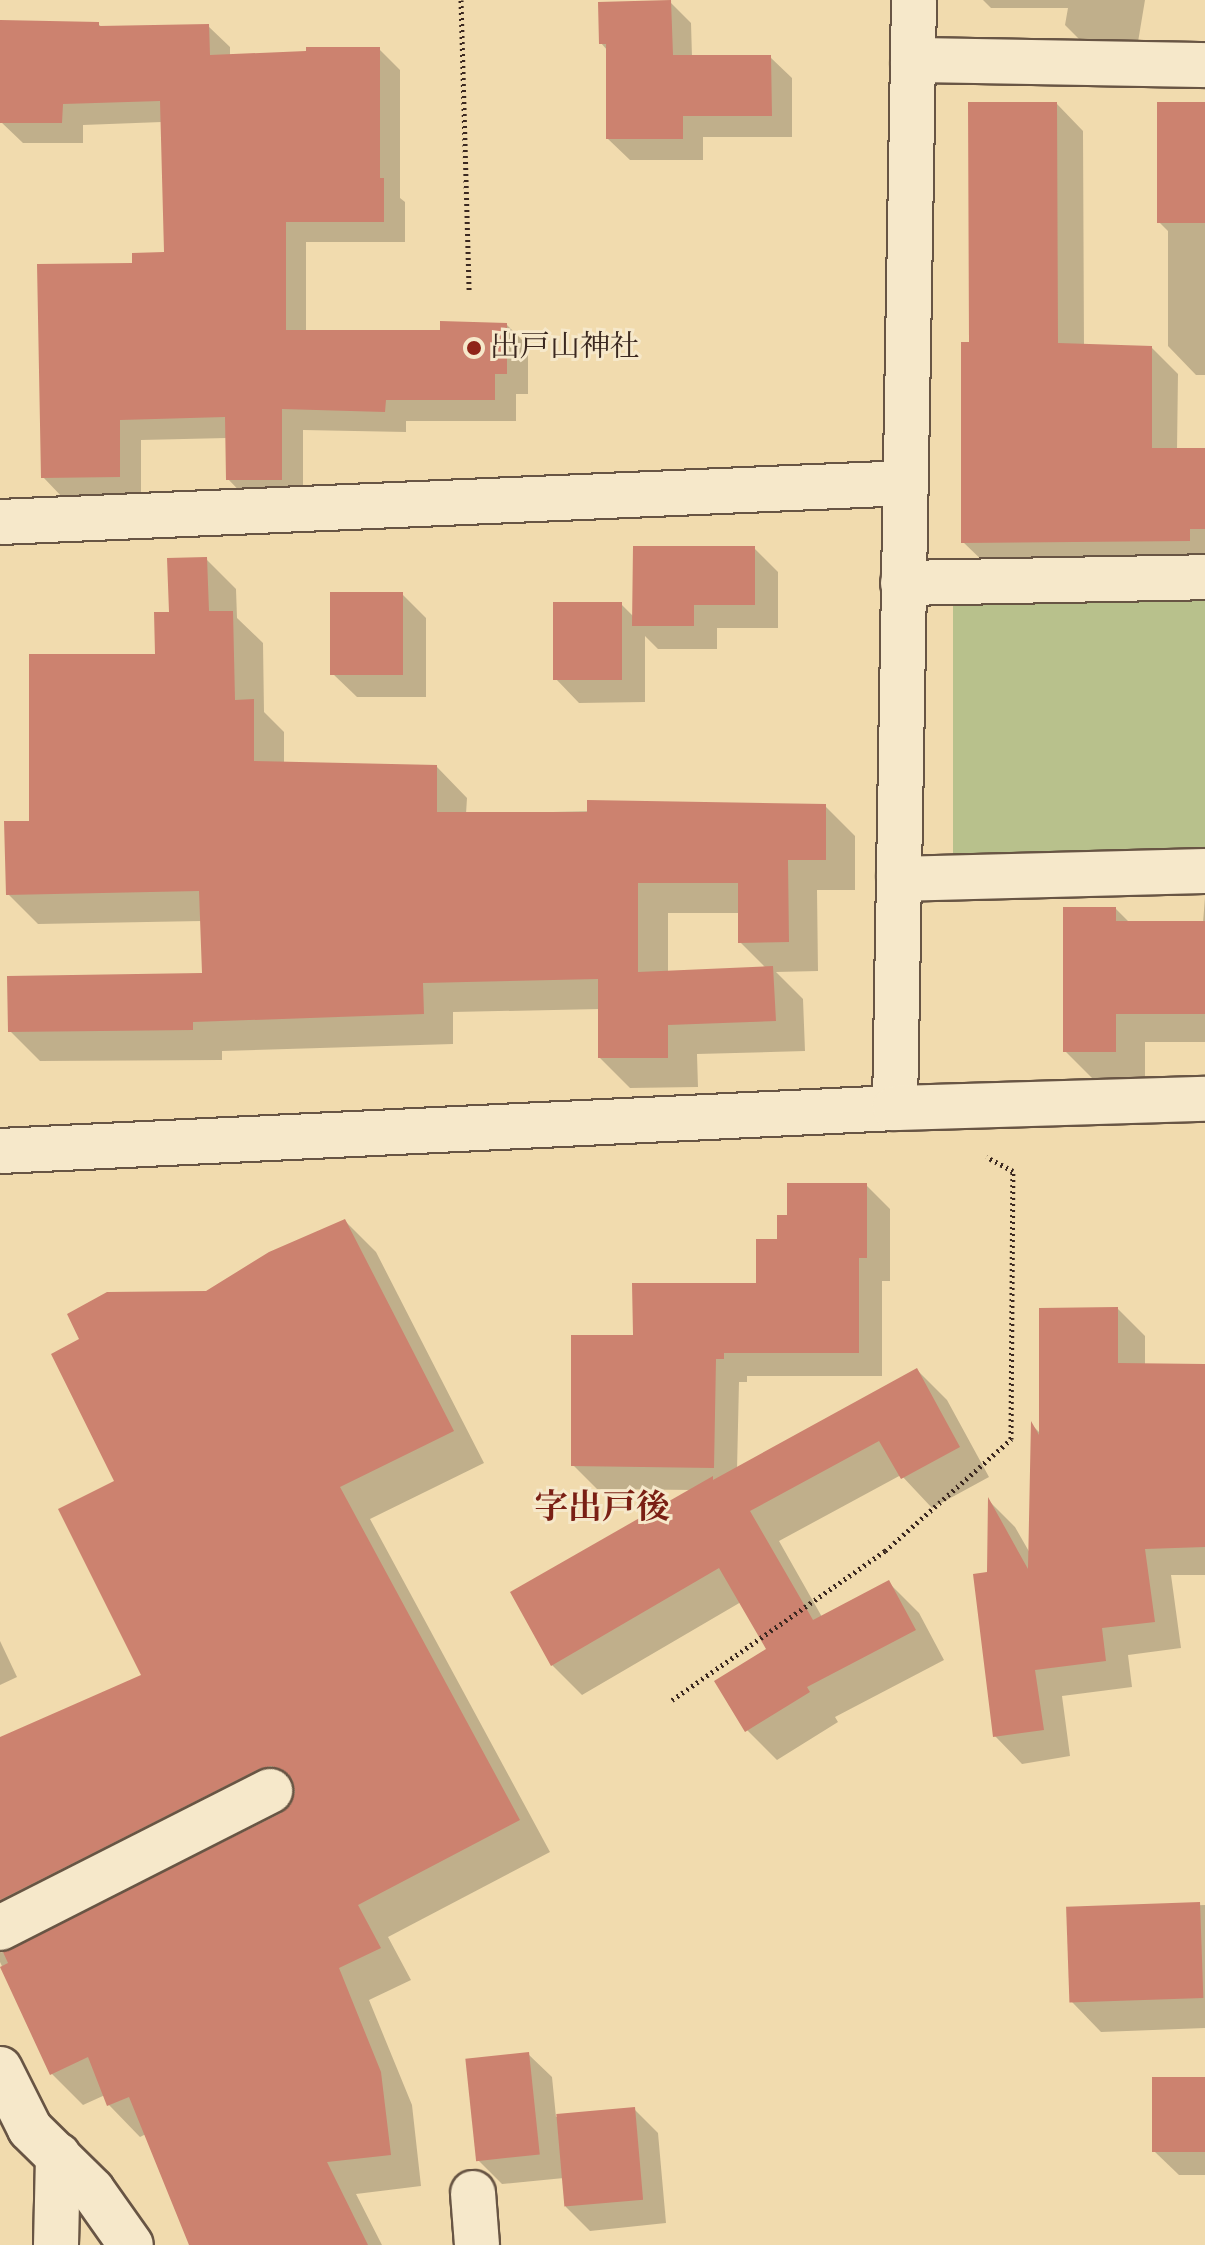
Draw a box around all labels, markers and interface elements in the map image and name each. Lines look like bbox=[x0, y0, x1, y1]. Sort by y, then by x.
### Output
place label: 出戸山神社 bbox=[490, 330, 640, 366]
marker: 出戸山神社 bbox=[465, 339, 483, 357]
district label: 字出戸後 bbox=[534, 1489, 670, 1529]

